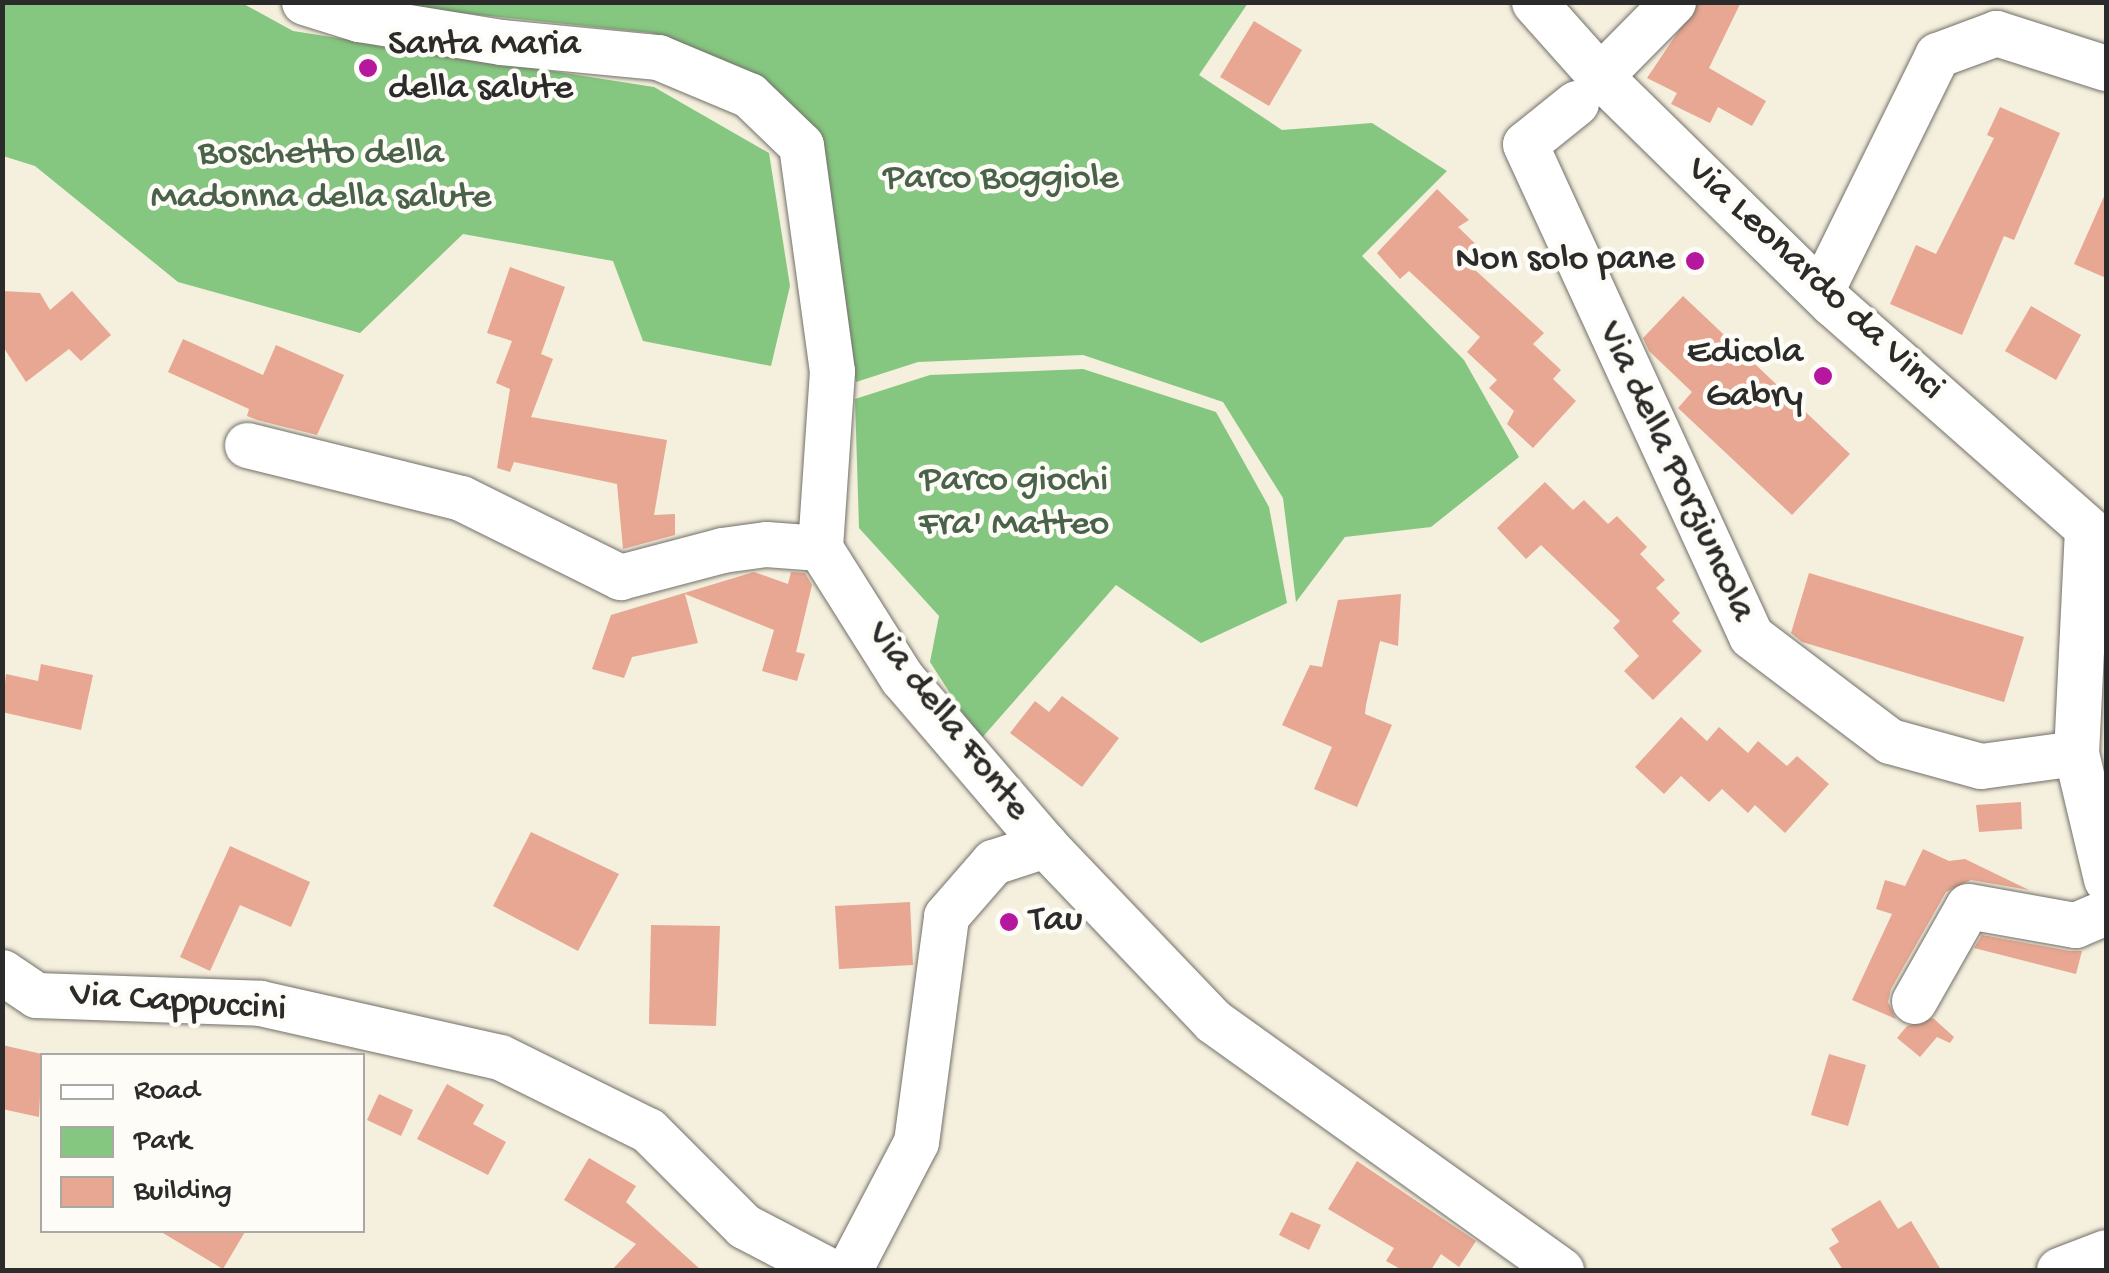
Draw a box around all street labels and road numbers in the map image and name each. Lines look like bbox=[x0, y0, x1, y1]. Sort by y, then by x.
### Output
street label: Via Leonardo da Vinci bbox=[1675, 148, 1953, 412]
street label: Via della Porziuncola bbox=[1586, 315, 1764, 629]
street label: Via della Fonte bbox=[855, 613, 1039, 831]
street label: Via Cappuccini bbox=[68, 974, 288, 1034]

